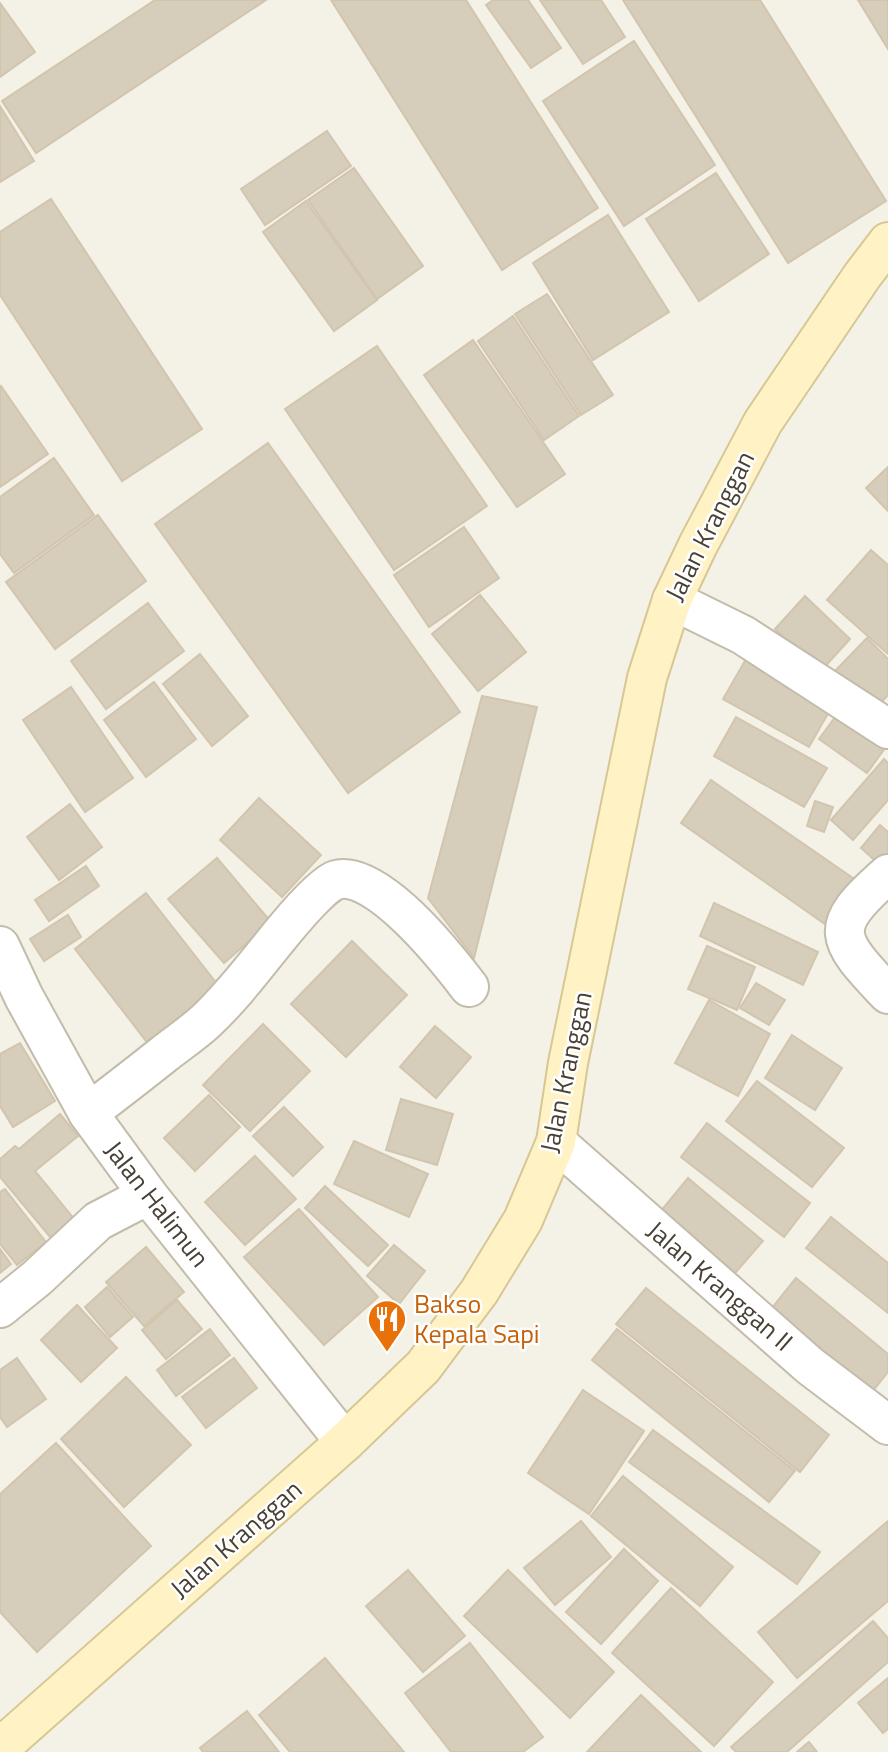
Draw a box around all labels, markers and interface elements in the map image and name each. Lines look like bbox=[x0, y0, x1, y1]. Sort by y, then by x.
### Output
street label: Jalan Kranggan bbox=[655, 444, 764, 608]
street label: Jalan Kranggan bbox=[529, 988, 602, 1156]
street label: Jalan Halimun bbox=[96, 1132, 219, 1275]
street label: Jalan Kranggan II bbox=[639, 1211, 802, 1360]
place label: Bakso Kepala Sapi bbox=[414, 1284, 540, 1353]
restaurant icon: Bakso Kepala Sapi bbox=[366, 1298, 408, 1353]
street label: Jalan Kranggan bbox=[161, 1470, 310, 1607]

